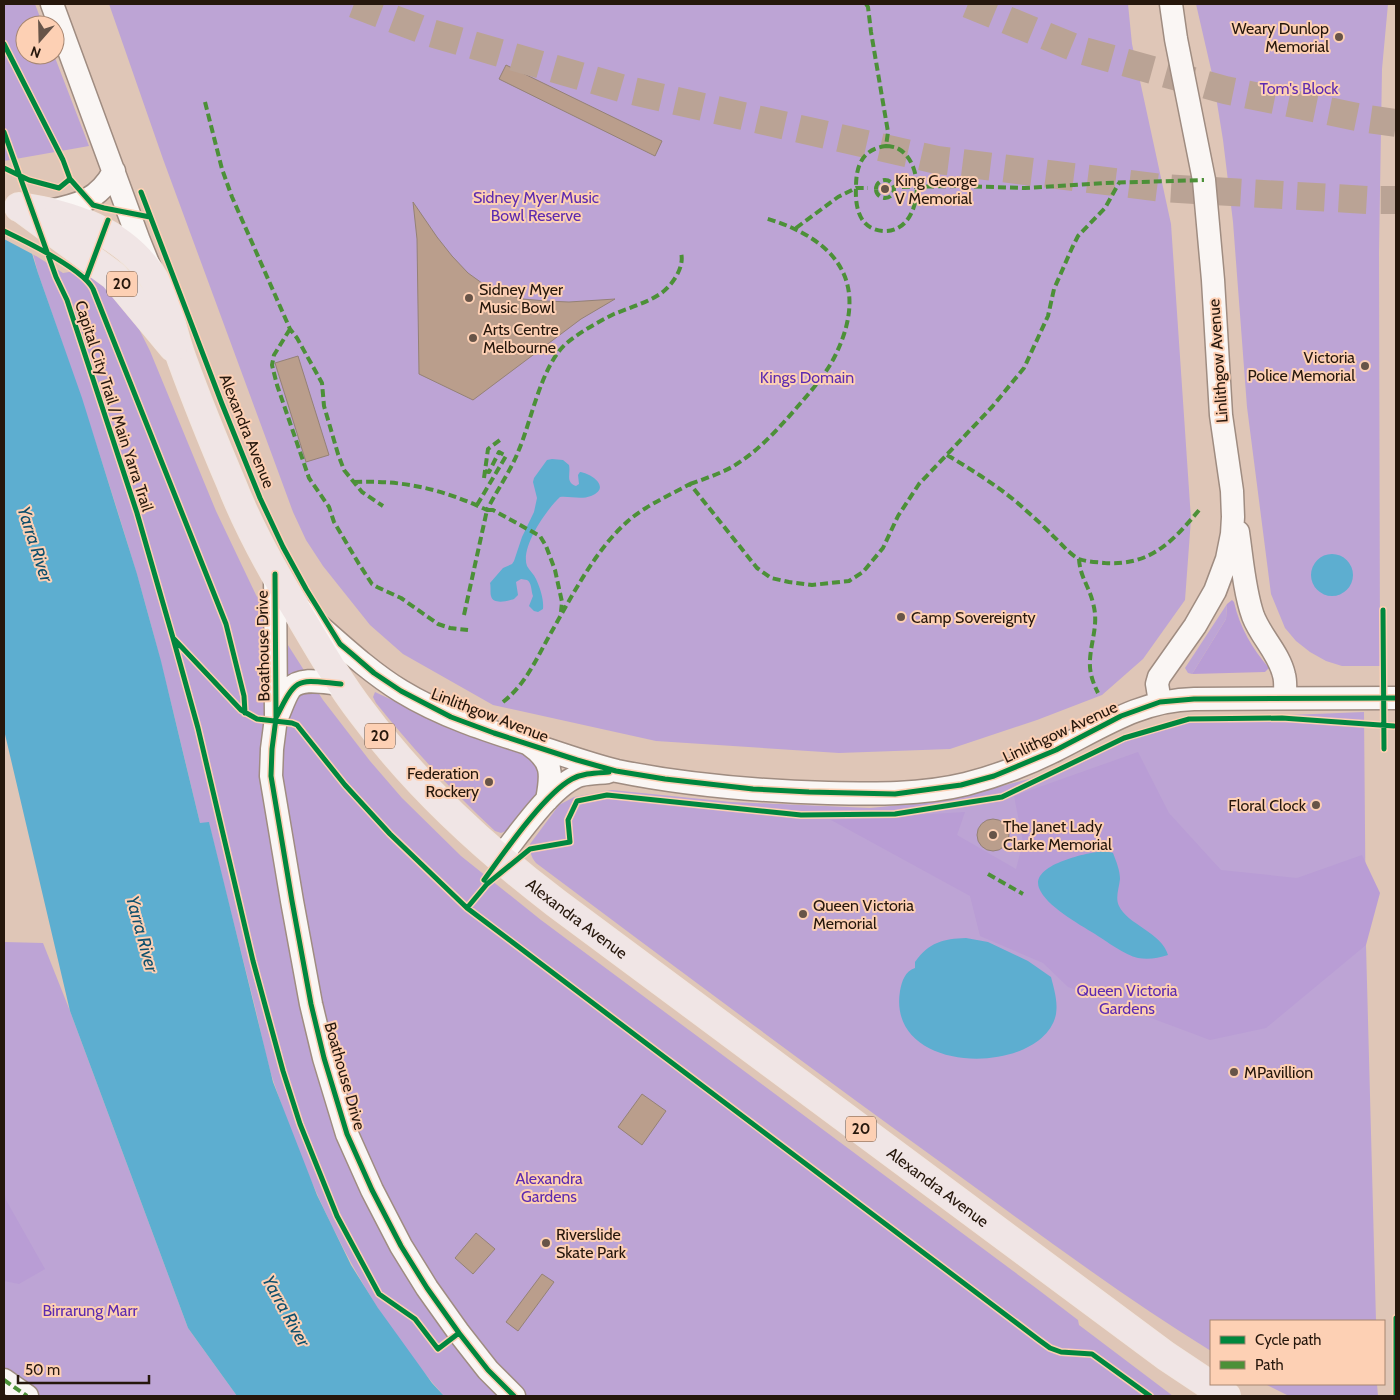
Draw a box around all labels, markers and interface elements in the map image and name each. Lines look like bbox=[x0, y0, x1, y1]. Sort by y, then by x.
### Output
north arrow bbox=[15, 15, 65, 65]
place label: Weary Dunlop Memorial bbox=[1232, 19, 1329, 56]
marker: Weary Dunlop Memorial bbox=[1333, 31, 1345, 43]
text: N bbox=[28, 42, 43, 62]
park label: Tom's Block bbox=[1260, 79, 1339, 98]
place label: King George V Memorial bbox=[895, 171, 977, 208]
marker: King George V Memorial bbox=[879, 183, 891, 195]
park label: Sidney Myer Music Bowl Reserve bbox=[473, 188, 599, 225]
road number: 20 bbox=[107, 272, 137, 296]
place label: Sidney Myer Music Bowl bbox=[479, 280, 564, 317]
marker: Sidney Myer Music Bowl bbox=[463, 292, 475, 304]
street label: Capital City Trail / Main Yarra Trail bbox=[71, 298, 157, 514]
street label: Linlithgow Avenue bbox=[1204, 298, 1232, 424]
place label: Arts Centre Melbourne bbox=[483, 320, 559, 357]
marker: Arts Centre Melbourne bbox=[467, 332, 479, 344]
place label: Victoria Police Memorial bbox=[1247, 348, 1355, 385]
marker: Victoria Police Memorial bbox=[1359, 360, 1371, 372]
park label: Kings Domain bbox=[760, 368, 854, 387]
street label: Alexandra Avenue bbox=[215, 371, 279, 491]
water label: Yarra River bbox=[12, 503, 58, 586]
street label: Boathouse Drive bbox=[253, 590, 273, 702]
place label: Camp Sovereignty bbox=[911, 608, 1036, 627]
marker: Camp Sovereignty bbox=[895, 611, 907, 623]
street label: Linlithgow Avenue bbox=[429, 684, 551, 746]
street label: Linlithgow Avenue bbox=[1000, 697, 1120, 767]
road number: 20 bbox=[365, 724, 395, 748]
place label: Federation Rockery bbox=[407, 764, 479, 801]
marker: Federation Rockery bbox=[483, 776, 495, 788]
place label: Floral Clock bbox=[1228, 796, 1307, 815]
marker: Floral Clock bbox=[1310, 799, 1322, 811]
place label: The Janet Lady Clarke Memorial bbox=[1003, 817, 1112, 854]
marker: The Janet Lady Clarke Memorial bbox=[987, 829, 999, 841]
street label: Alexandra Avenue bbox=[523, 874, 631, 962]
water label: Yarra River bbox=[121, 893, 163, 976]
place label: Queen Victoria Memorial bbox=[813, 896, 914, 933]
marker: Queen Victoria Memorial bbox=[797, 908, 809, 920]
park label: Queen Victoria Gardens bbox=[1077, 981, 1178, 1018]
street label: Boathouse Drive bbox=[321, 1020, 369, 1132]
place label: MPavillion bbox=[1244, 1063, 1313, 1082]
marker: MPavillion bbox=[1228, 1066, 1240, 1078]
road number: 20 bbox=[846, 1116, 876, 1142]
street label: Alexandra Avenue bbox=[884, 1143, 993, 1231]
park label: Alexandra Gardens bbox=[515, 1169, 583, 1206]
place label: Riverslide Skate Park bbox=[556, 1225, 627, 1262]
marker: Riverslide Skate Park bbox=[540, 1237, 552, 1249]
water label: Yarra River bbox=[257, 1271, 315, 1352]
park label: Birrarung Marr bbox=[42, 1301, 139, 1320]
legend bbox=[1210, 1320, 1385, 1385]
text: Cycle path bbox=[1255, 1331, 1321, 1349]
scale bar bbox=[18, 1352, 149, 1384]
text: Path bbox=[1255, 1356, 1284, 1374]
text: 50 m bbox=[25, 1361, 60, 1379]

